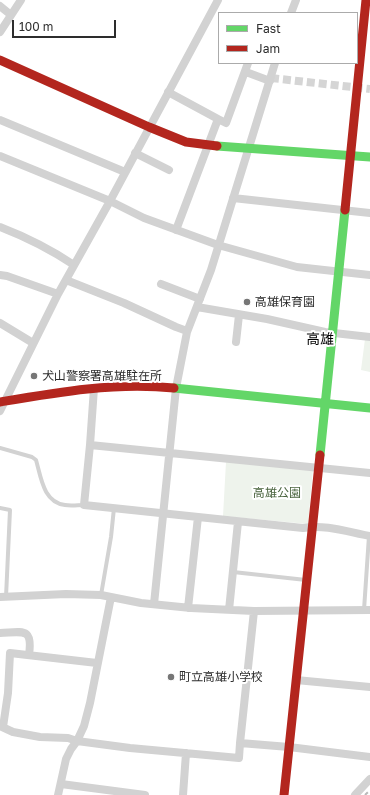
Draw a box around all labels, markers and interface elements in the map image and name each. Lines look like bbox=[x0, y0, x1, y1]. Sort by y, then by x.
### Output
scale bar bbox=[14, 12, 118, 38]
legend bbox=[218, 12, 358, 64]
text: 100 m bbox=[19, 19, 53, 34]
text: Fast bbox=[256, 21, 281, 36]
text: Jam bbox=[256, 41, 280, 56]
place label: 高雄保育園 bbox=[255, 295, 315, 309]
marker: 高雄保育園 bbox=[242, 297, 252, 307]
district label: 高雄 bbox=[306, 332, 334, 348]
place label: 犬山警察署高雄駐在所 bbox=[42, 369, 162, 383]
marker: 犬山警察署高雄駐在所 bbox=[29, 371, 39, 381]
park label: 高雄公園 bbox=[253, 486, 301, 500]
place label: 町立高雄小学校 bbox=[179, 670, 263, 684]
marker: 町立高雄小学校 bbox=[166, 672, 176, 682]

